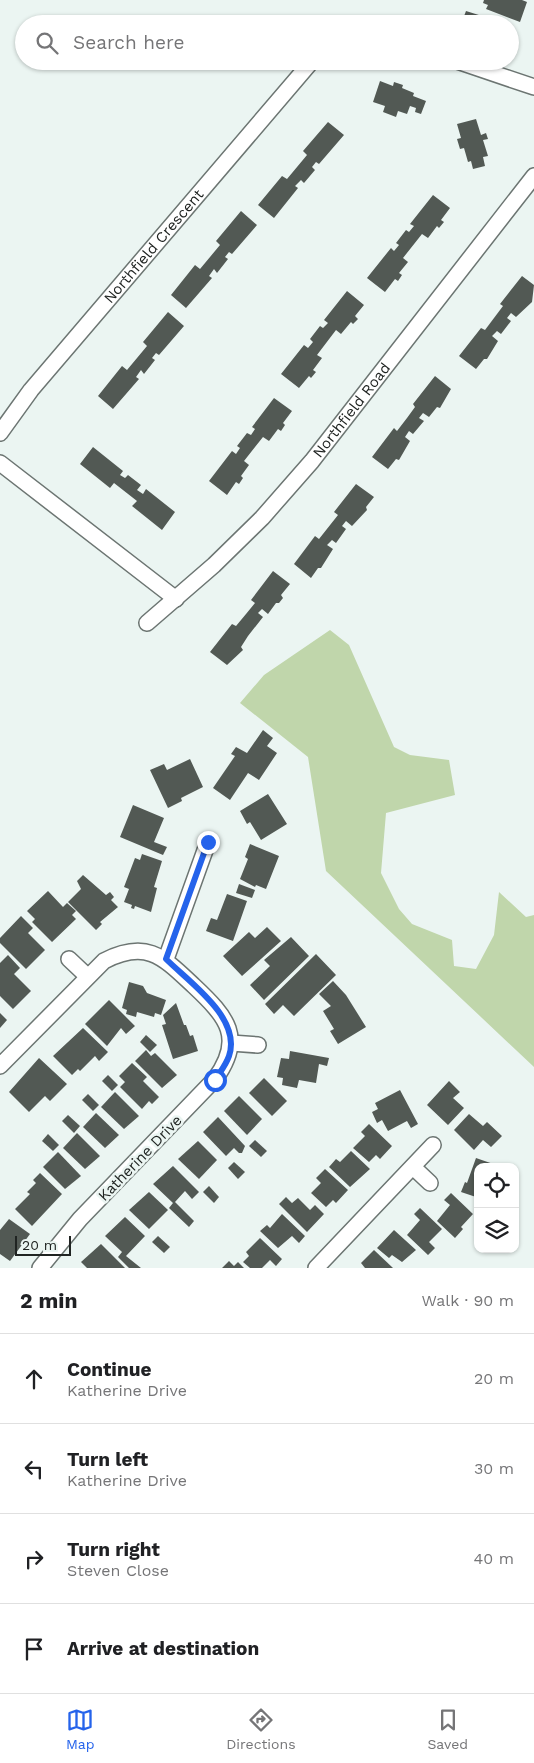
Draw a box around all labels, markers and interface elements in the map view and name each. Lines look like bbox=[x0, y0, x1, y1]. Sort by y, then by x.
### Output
search box bbox=[15, 15, 519, 70]
icon: search bbox=[33, 29, 61, 57]
text: Search here bbox=[73, 31, 184, 54]
street label: Northfield Crescent bbox=[100, 185, 208, 307]
street label: Northfield Road bbox=[309, 359, 394, 461]
route end bbox=[197, 831, 220, 854]
route start bbox=[204, 1069, 227, 1092]
street label: Katherine Drive bbox=[94, 1111, 186, 1205]
map controls bbox=[474, 1163, 519, 1253]
button: locate bbox=[474, 1163, 519, 1208]
button: layers bbox=[474, 1208, 519, 1253]
scale bar bbox=[15, 1233, 71, 1256]
text: 20 m bbox=[22, 1237, 57, 1253]
text: 2 min bbox=[20, 1288, 77, 1313]
text: Walk · 90 m bbox=[422, 1291, 514, 1310]
text: Continue bbox=[67, 1358, 151, 1381]
icon: ahead bbox=[20, 1365, 48, 1393]
text: 20 m bbox=[474, 1369, 514, 1388]
text: Katherine Drive bbox=[67, 1381, 187, 1400]
text: Turn left bbox=[67, 1448, 148, 1471]
icon: left bbox=[20, 1455, 48, 1483]
text: 30 m bbox=[474, 1459, 514, 1478]
text: Katherine Drive bbox=[67, 1471, 187, 1490]
text: Turn right bbox=[67, 1538, 160, 1561]
icon: right bbox=[20, 1545, 48, 1573]
text: 40 m bbox=[474, 1549, 514, 1568]
text: Steven Close bbox=[67, 1561, 169, 1580]
icon: arrive bbox=[20, 1635, 48, 1663]
text: Arrive at destination bbox=[67, 1637, 259, 1660]
tab: Map bbox=[66, 1706, 95, 1752]
tab: Directions bbox=[226, 1706, 296, 1752]
tab: Saved bbox=[427, 1706, 468, 1752]

